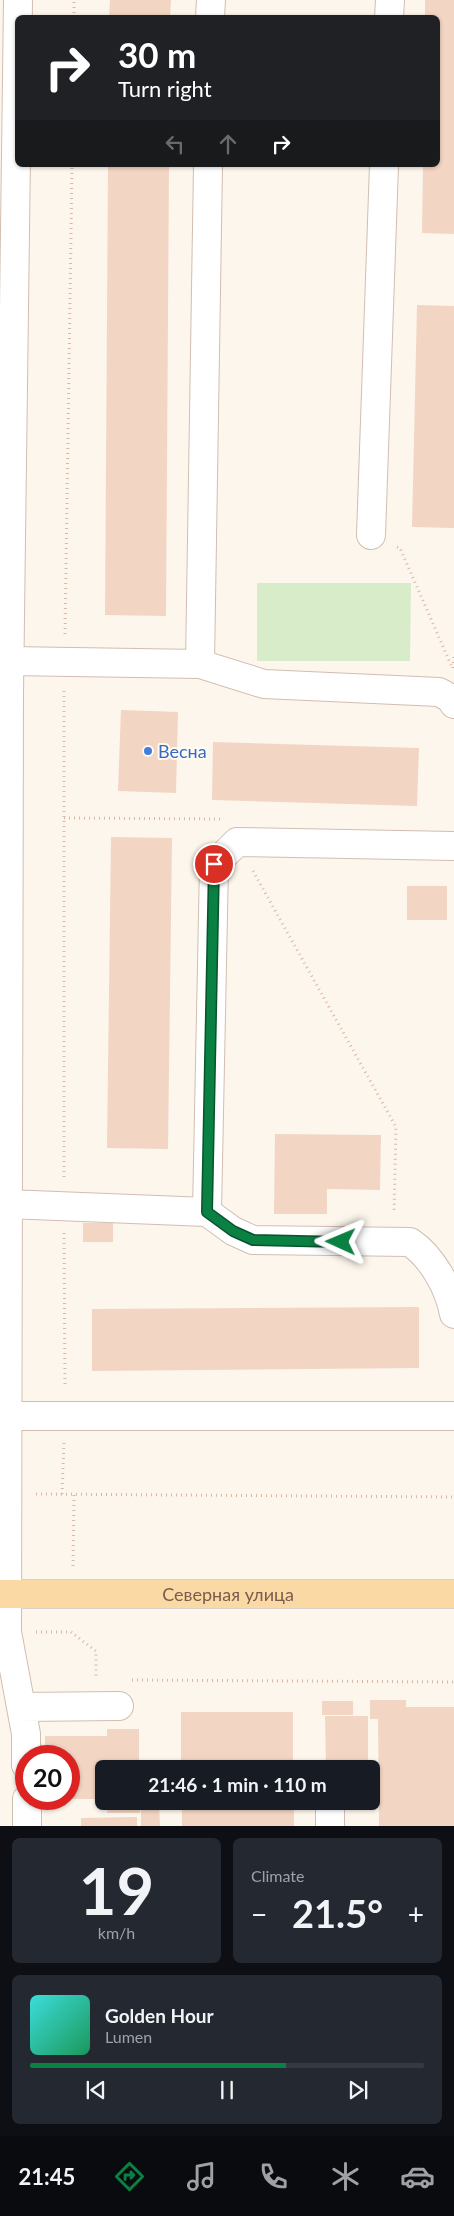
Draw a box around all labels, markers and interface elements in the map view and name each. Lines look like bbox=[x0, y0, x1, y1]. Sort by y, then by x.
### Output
text: 30 m bbox=[118, 33, 196, 75]
icon: right bbox=[35, 35, 100, 100]
text: Turn right bbox=[118, 75, 212, 102]
icon: left bbox=[161, 130, 189, 158]
icon: ahead bbox=[214, 130, 242, 158]
icon: right bbox=[267, 130, 295, 158]
place label: Весна bbox=[158, 740, 207, 762]
marker: Весна bbox=[142, 745, 154, 757]
pin bbox=[193, 843, 235, 885]
icon: arrive bbox=[200, 850, 228, 878]
position arrow bbox=[314, 1215, 366, 1267]
street label: Северная улица bbox=[162, 1583, 294, 1605]
speed limit sign: 20 bbox=[15, 1745, 80, 1810]
text: 21:46 · 1 min · 110 m bbox=[148, 1773, 327, 1796]
text: 19 bbox=[79, 1851, 154, 1929]
text: Climate bbox=[251, 1866, 304, 1885]
text: 21.5° bbox=[292, 1890, 383, 1936]
text: − bbox=[251, 1897, 267, 1931]
text: + bbox=[408, 1897, 424, 1931]
text: km/h bbox=[98, 1923, 135, 1942]
text: Golden Hour bbox=[105, 2004, 214, 2027]
text: Lumen bbox=[105, 2027, 152, 2046]
icon: previous bbox=[82, 2076, 110, 2104]
icon: pause bbox=[213, 2076, 241, 2104]
icon: next bbox=[344, 2076, 372, 2104]
icon: directions bbox=[112, 2159, 147, 2194]
icon: music bbox=[184, 2159, 219, 2194]
icon: phone bbox=[256, 2159, 291, 2194]
icon: climate bbox=[328, 2159, 363, 2194]
icon: car bbox=[400, 2159, 435, 2194]
text: 21:45 bbox=[19, 2163, 75, 2190]

